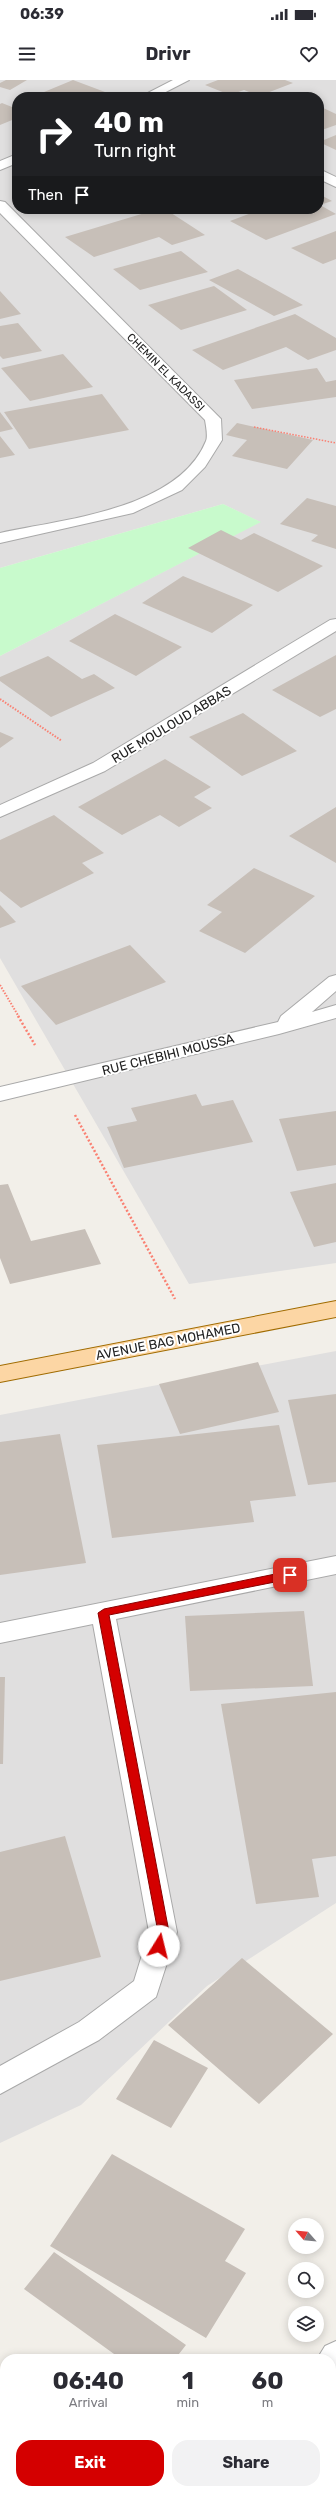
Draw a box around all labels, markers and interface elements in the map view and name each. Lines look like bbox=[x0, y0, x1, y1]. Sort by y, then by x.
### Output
text: 06:39 bbox=[20, 5, 64, 23]
icon: menu bbox=[16, 43, 38, 65]
text: Drivr bbox=[145, 43, 191, 65]
icon: heart bbox=[298, 43, 320, 65]
text: 40 m bbox=[94, 106, 164, 139]
icon: right bbox=[28, 108, 80, 160]
text: Turn right bbox=[94, 140, 176, 162]
icon: arrive bbox=[71, 184, 93, 206]
text: Then bbox=[28, 186, 63, 204]
street label: CHEMIN EL KADASSI bbox=[124, 331, 207, 414]
street label: RUE MOULOUD ABBAS bbox=[109, 683, 234, 766]
street label: RUE CHEBIHI MOUSSA bbox=[100, 1031, 236, 1078]
street label: AVENUE BAG MOHAMED bbox=[94, 1320, 242, 1363]
pin bbox=[273, 1558, 307, 1592]
icon: arrive bbox=[279, 1564, 301, 1586]
position arrow bbox=[138, 1925, 180, 1967]
north arrow bbox=[288, 2218, 324, 2254]
map controls bbox=[288, 2218, 324, 2342]
button: search bbox=[288, 2262, 324, 2298]
button: layers bbox=[288, 2306, 324, 2342]
text: 06:40 bbox=[52, 2367, 124, 2395]
text: 1 bbox=[182, 2367, 194, 2395]
text: 60 bbox=[252, 2367, 284, 2395]
text: Arrival bbox=[69, 2395, 108, 2410]
text: min bbox=[177, 2395, 199, 2410]
text: m bbox=[262, 2395, 273, 2410]
button: Exit bbox=[16, 2440, 164, 2486]
button: Share bbox=[172, 2440, 320, 2486]

